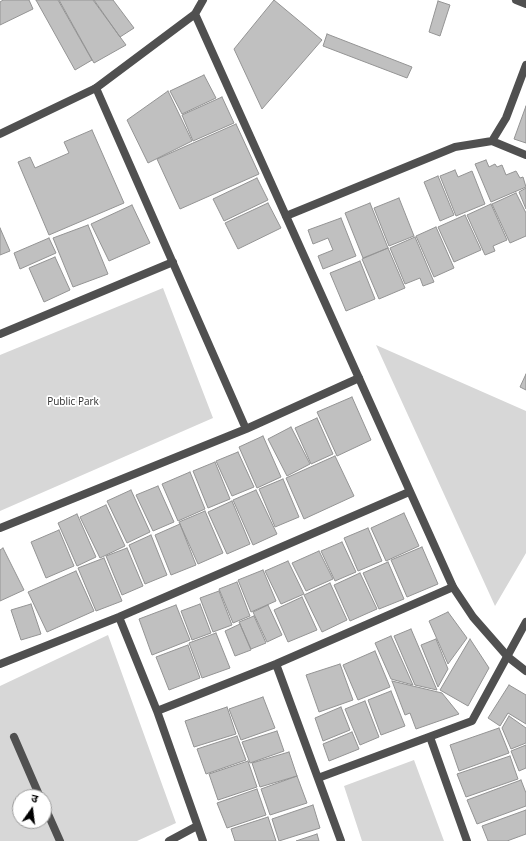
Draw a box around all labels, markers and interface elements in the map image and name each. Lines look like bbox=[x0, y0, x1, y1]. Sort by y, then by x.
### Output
park label: Public Park bbox=[47, 396, 99, 408]
north arrow bbox=[12, 789, 52, 829]
text: उ bbox=[30, 790, 40, 806]

